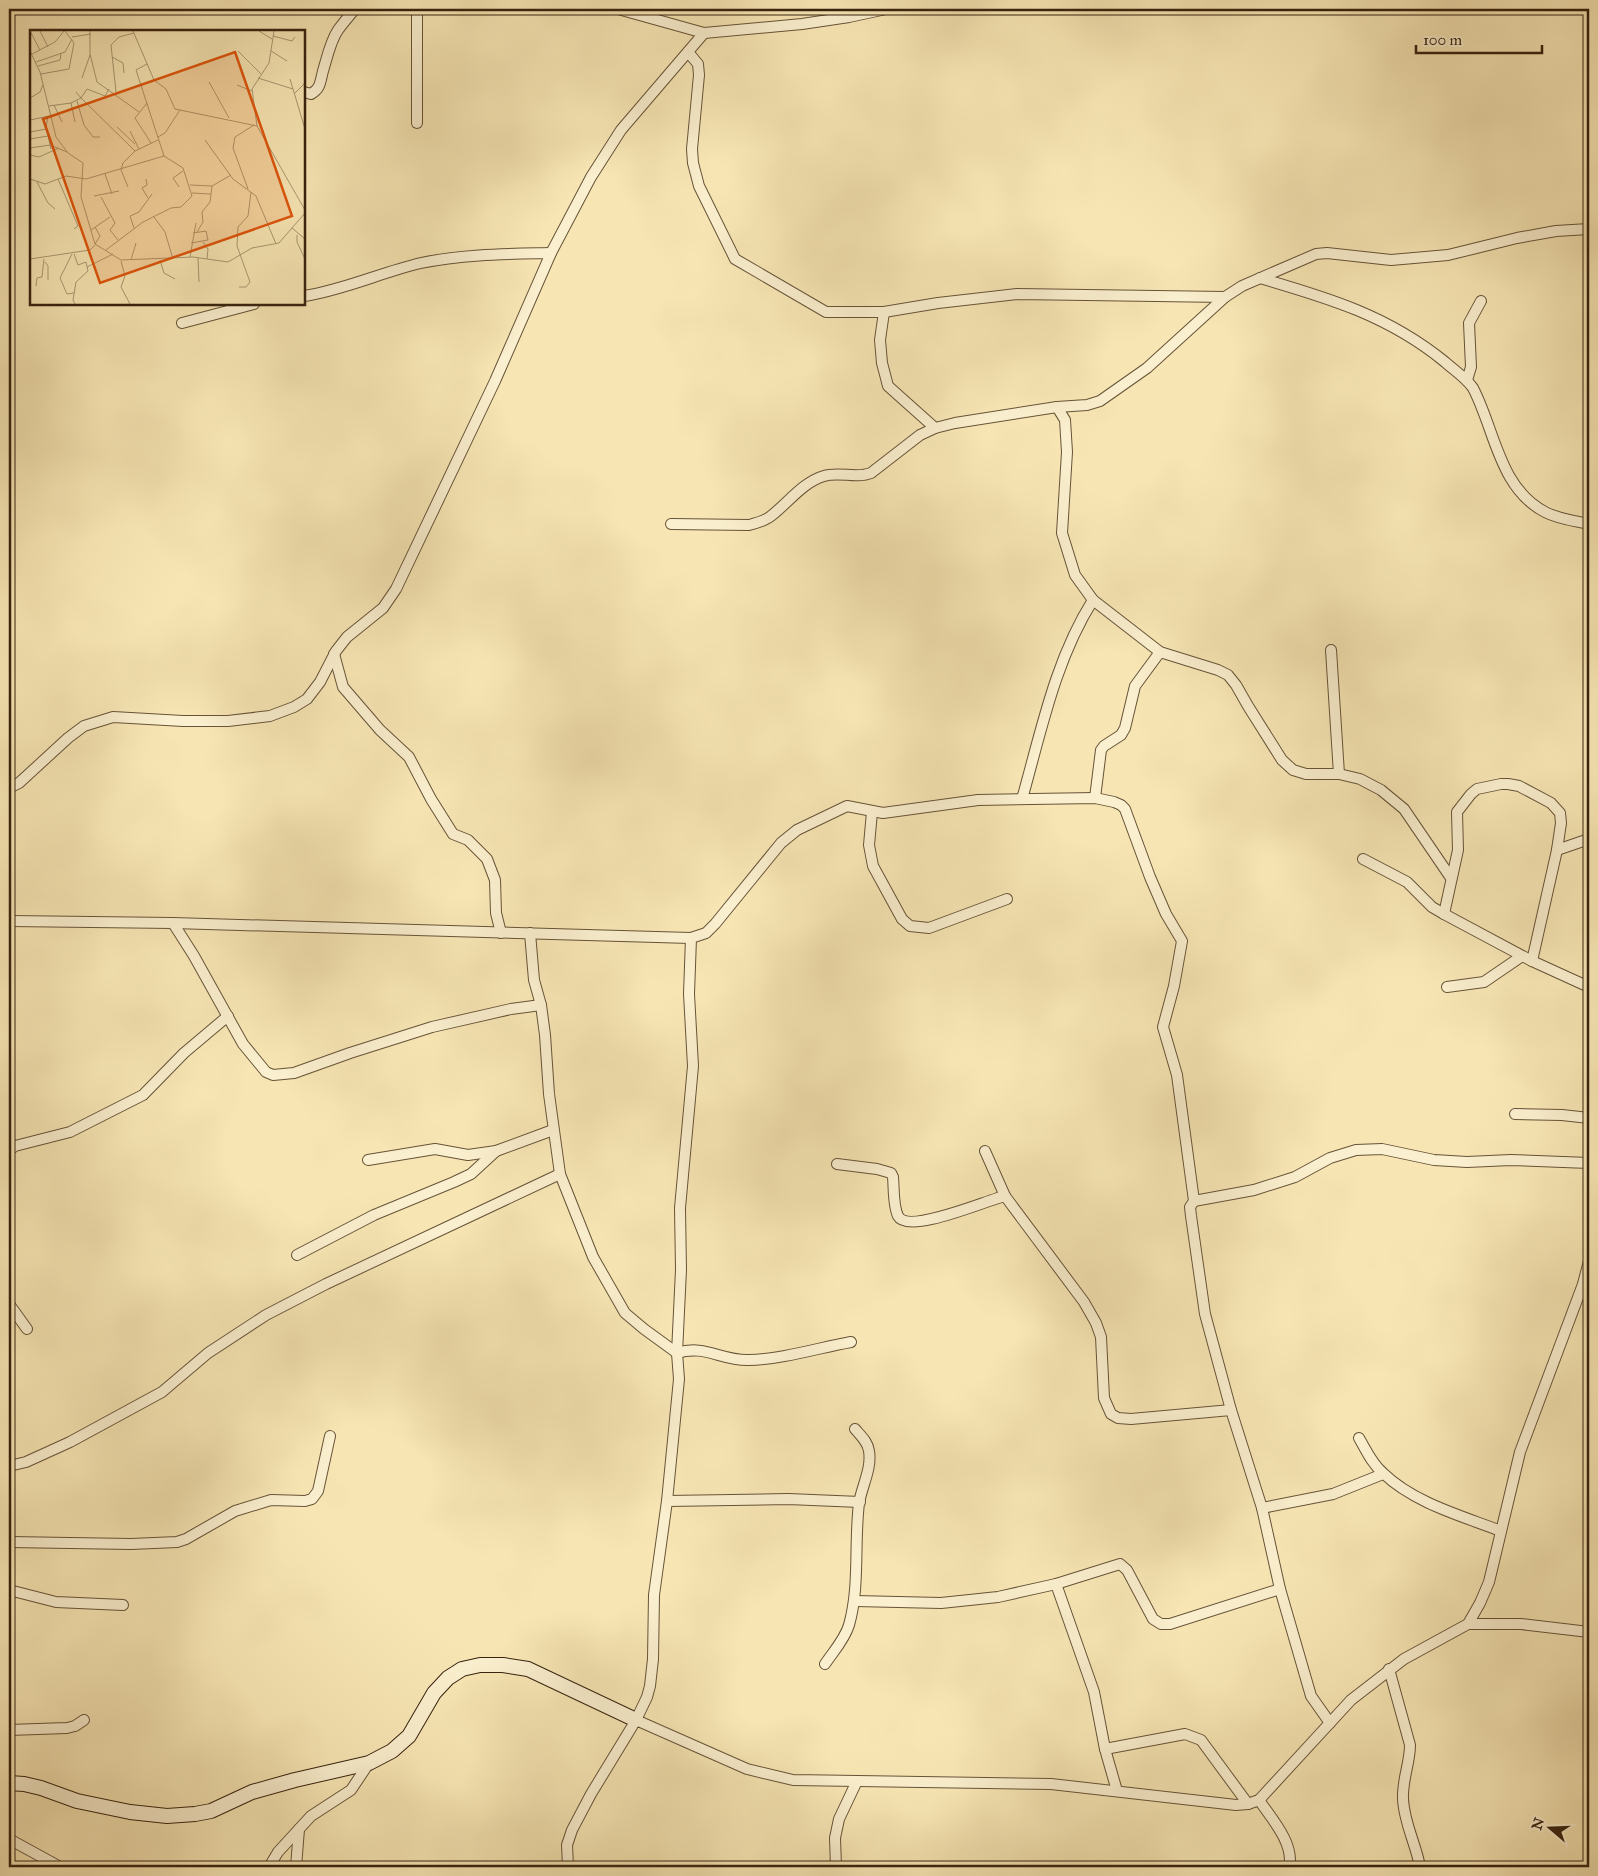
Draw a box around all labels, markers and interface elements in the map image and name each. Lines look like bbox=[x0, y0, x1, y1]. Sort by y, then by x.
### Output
scale bar bbox=[1416, 22, 1542, 54]
inset map bbox=[30, 30, 305, 305]
text: 100 m bbox=[1423, 31, 1463, 49]
north arrow bbox=[1526, 1804, 1576, 1854]
text: N bbox=[1528, 1815, 1548, 1832]

